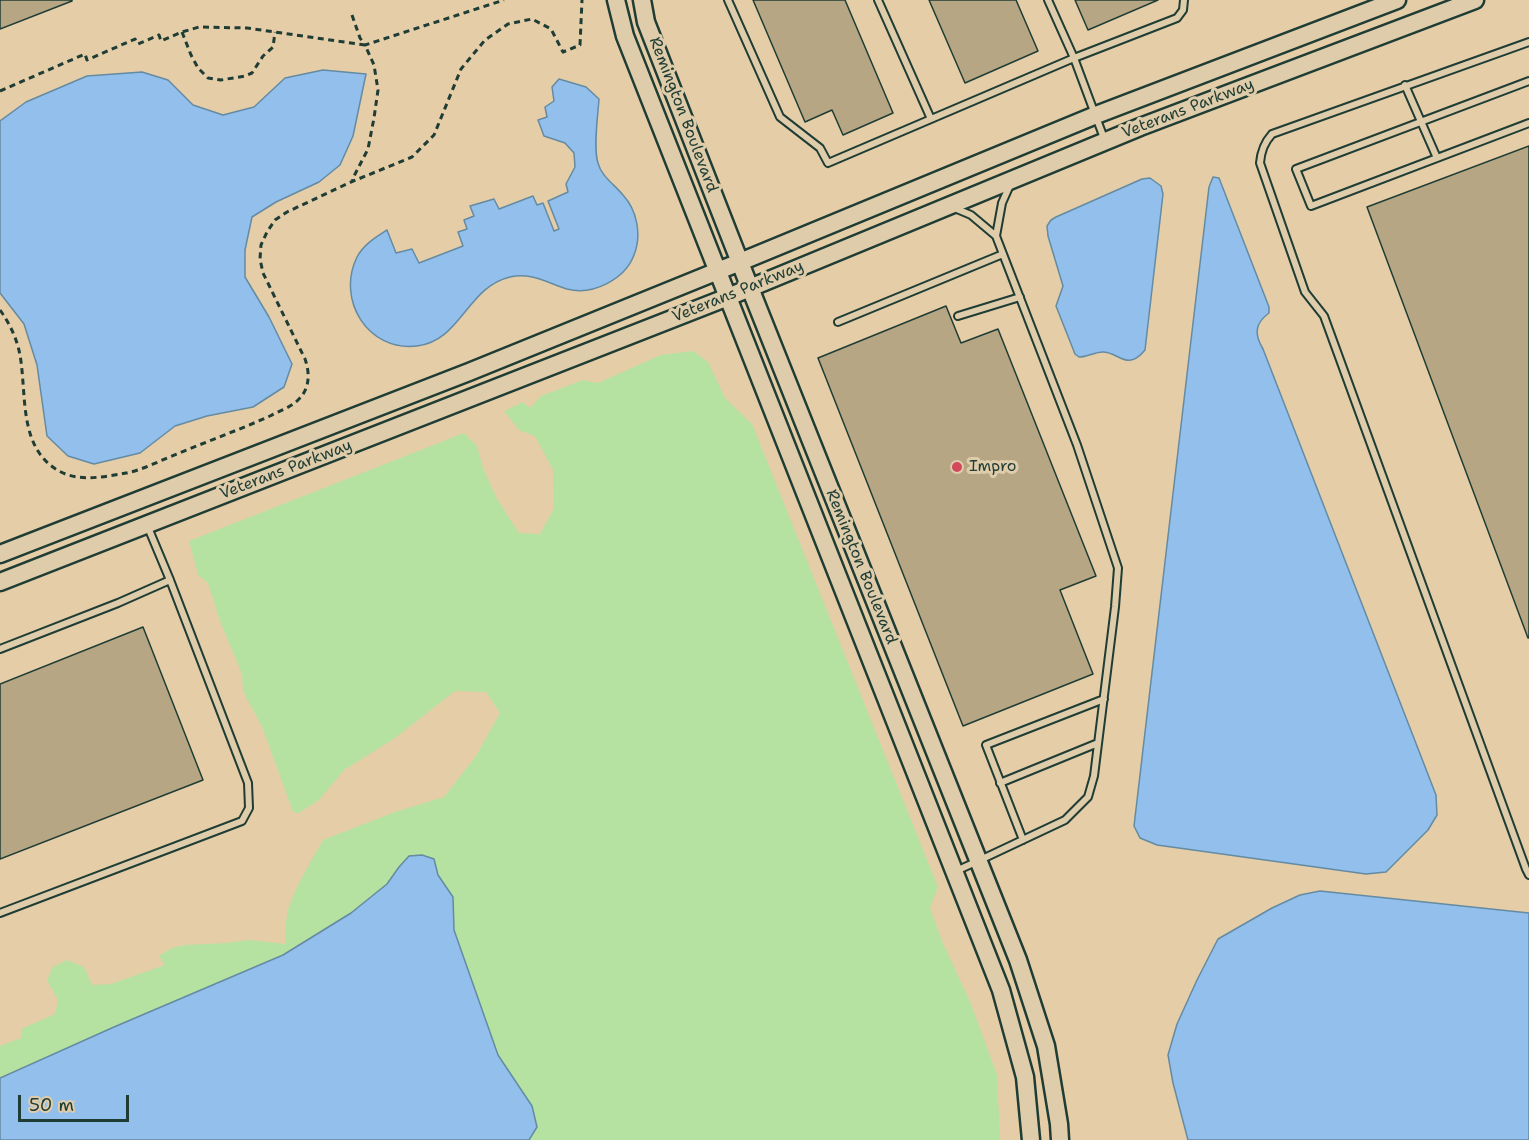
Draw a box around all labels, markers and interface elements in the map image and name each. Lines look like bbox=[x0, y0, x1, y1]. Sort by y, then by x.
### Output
street label: Remington Boulevard bbox=[644, 34, 722, 196]
street label: Veterans Parkway bbox=[1119, 75, 1257, 143]
street label: Veterans Parkway bbox=[670, 257, 806, 327]
street label: Veterans Parkway bbox=[217, 436, 355, 504]
place label: Impro bbox=[969, 457, 1016, 477]
marker: Impro bbox=[950, 460, 964, 474]
street label: Remington Boulevard bbox=[821, 487, 901, 647]
scale bar bbox=[21, 1083, 132, 1121]
text: 50 m bbox=[29, 1093, 74, 1117]

